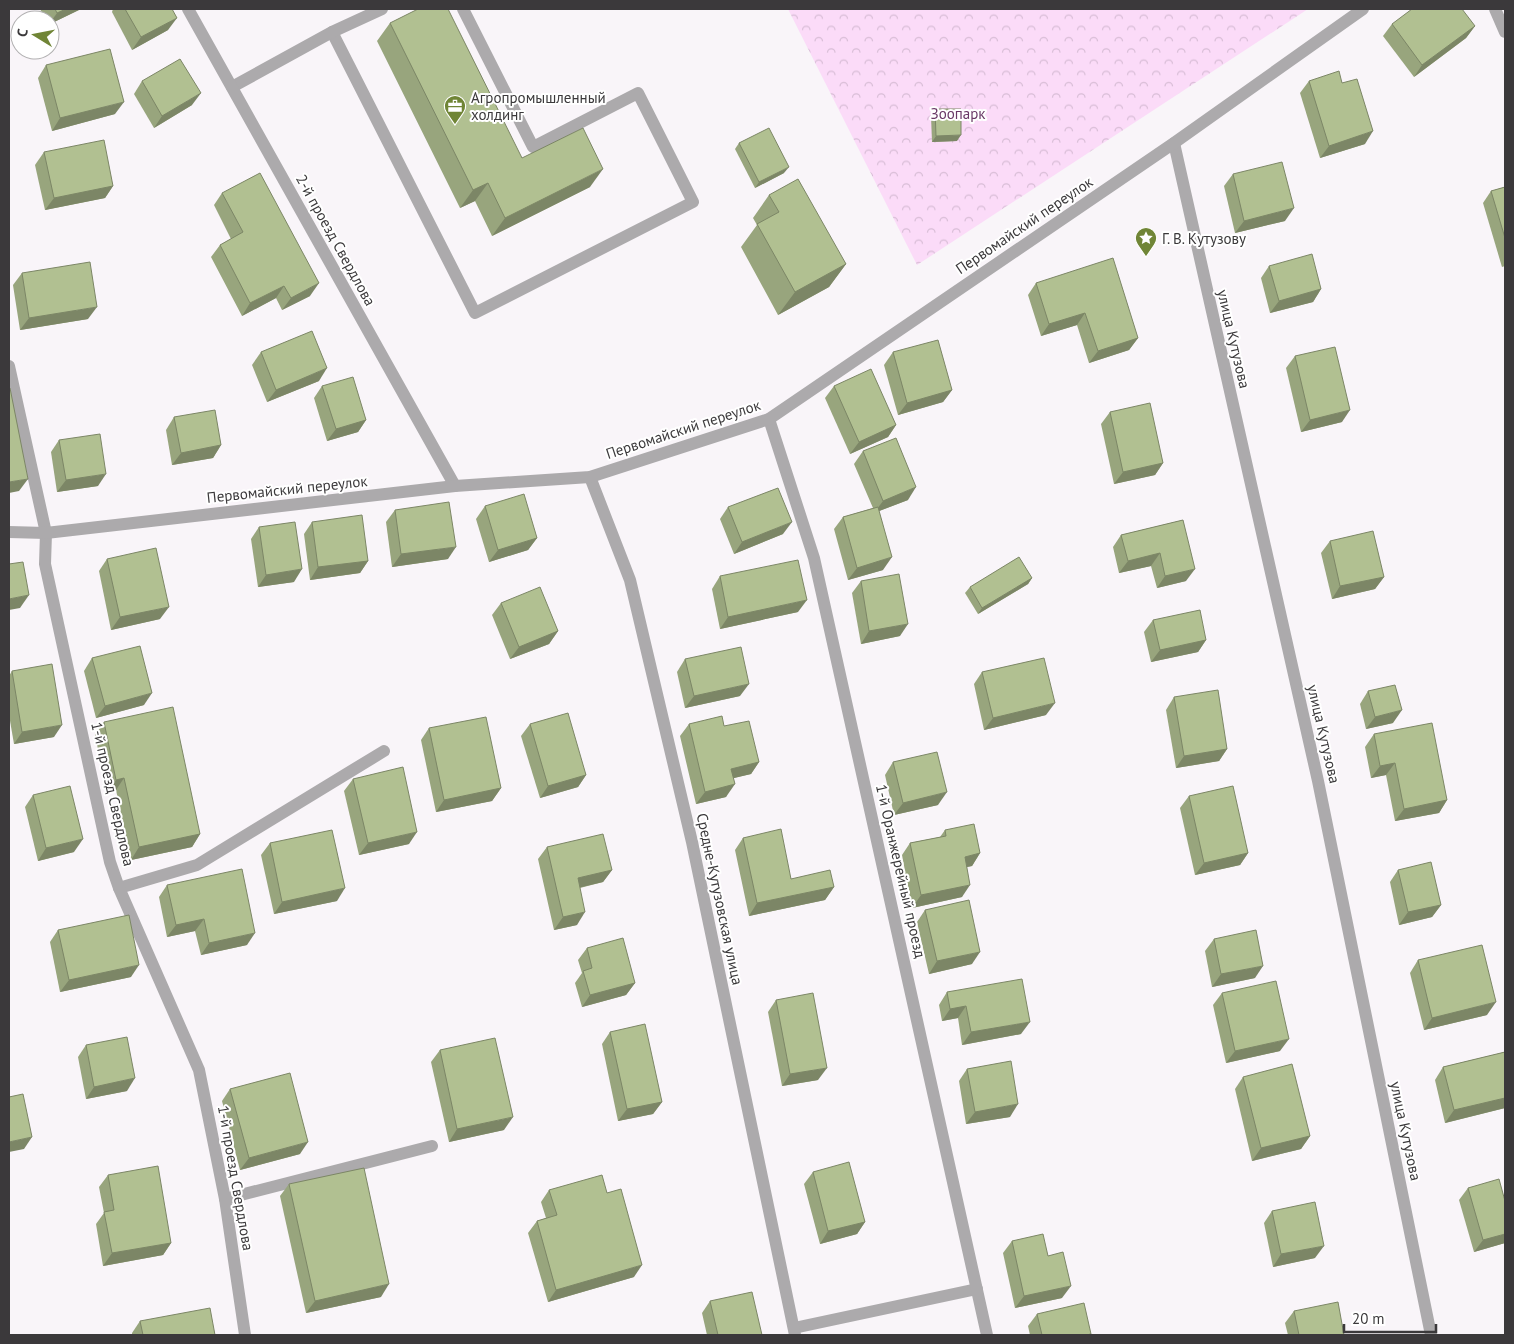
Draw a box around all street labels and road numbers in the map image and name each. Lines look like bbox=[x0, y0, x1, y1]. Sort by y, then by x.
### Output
street label: 2-й проезд Свердлова bbox=[292, 171, 380, 309]
street label: Первомайский переулок bbox=[952, 172, 1097, 278]
street label: улица Кутузова bbox=[1213, 288, 1255, 390]
street label: Первомайский переулок bbox=[603, 395, 763, 463]
street label: Первомайский переулок bbox=[206, 471, 369, 507]
street label: улица Кутузова bbox=[1303, 683, 1345, 785]
street label: 1-й проезд Свердлова bbox=[87, 720, 139, 868]
street label: 1-й Оранжерейный проезд bbox=[872, 782, 930, 960]
street label: Средне-Кутузовская улица bbox=[693, 811, 747, 987]
street label: улица Кутузова bbox=[1386, 1080, 1426, 1182]
street label: 1-й проезд Свердлова bbox=[214, 1104, 258, 1252]

